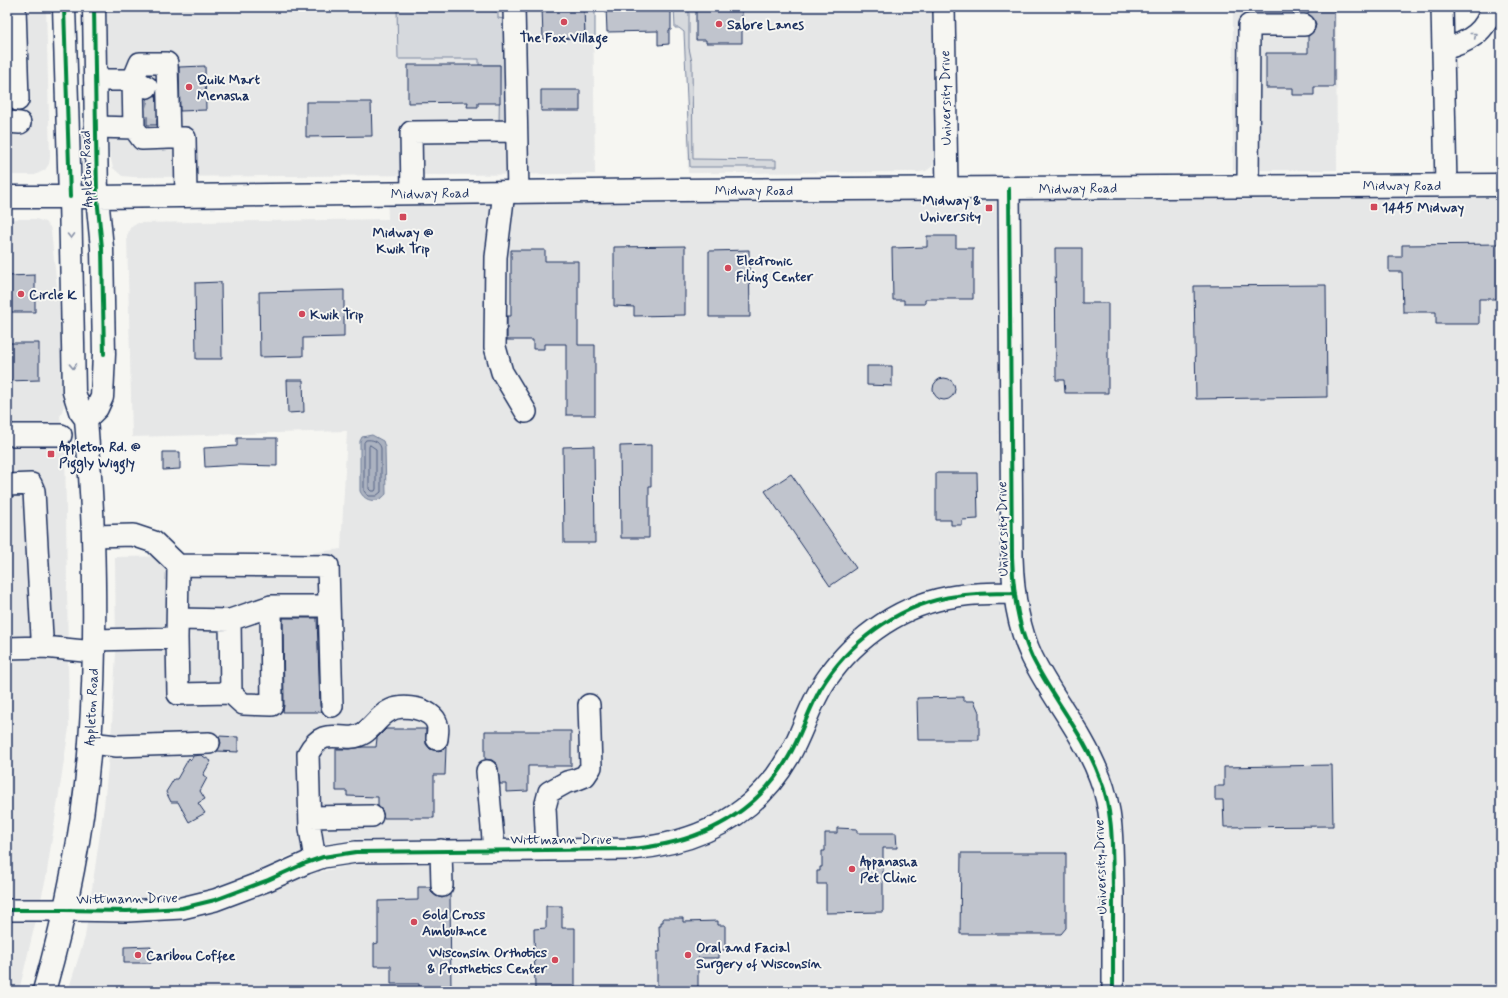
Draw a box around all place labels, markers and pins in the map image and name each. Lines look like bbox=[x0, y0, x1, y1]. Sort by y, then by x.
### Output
place label: Sabre Lanes bbox=[727, 16, 805, 34]
marker: The Fox Village bbox=[559, 17, 569, 27]
marker: Sabre Lanes bbox=[714, 19, 724, 29]
place label: The Fox Village bbox=[520, 29, 608, 50]
place label: Quik Mart Menasha bbox=[197, 71, 261, 105]
marker: Quik Mart Menasha bbox=[184, 82, 194, 92]
place label: Midway & University bbox=[920, 192, 982, 226]
place label: 1445 Midway bbox=[1382, 199, 1465, 217]
marker: 1445 Midway bbox=[1369, 202, 1379, 212]
marker: Midway & University bbox=[984, 203, 994, 213]
marker: Midway @ Kwik Trip bbox=[398, 212, 408, 222]
place label: Midway @ Kwik Trip bbox=[373, 224, 433, 258]
place label: Electronic Filing Center bbox=[736, 252, 814, 289]
marker: Electronic Filing Center bbox=[723, 263, 733, 273]
place label: Circle K bbox=[29, 286, 77, 304]
marker: Circle K bbox=[16, 289, 26, 299]
place label: Kwik Trip bbox=[310, 306, 364, 324]
marker: Kwik Trip bbox=[297, 309, 307, 319]
place label: Appleton Rd. @ Piggly Wiggly bbox=[59, 438, 141, 475]
marker: Appleton Rd. @ Piggly Wiggly bbox=[46, 449, 56, 459]
place label: Appanasha Pet Clinic bbox=[860, 853, 918, 887]
marker: Appanasha Pet Clinic bbox=[847, 864, 857, 874]
place label: Gold Cross Ambulance bbox=[422, 906, 487, 940]
marker: Gold Cross Ambulance bbox=[409, 917, 419, 927]
place label: Oral and Facial Surgery of Wisconsin bbox=[696, 939, 823, 975]
place label: Wisconsin Orthotics & Prosthetics Center bbox=[427, 944, 548, 978]
place label: Caribou Coffee bbox=[146, 947, 236, 965]
marker: Caribou Coffee bbox=[133, 950, 143, 960]
marker: Oral and Facial Surgery of Wisconsin bbox=[683, 950, 693, 960]
marker: Wisconsin Orthotics & Prosthetics Center bbox=[550, 955, 560, 965]

